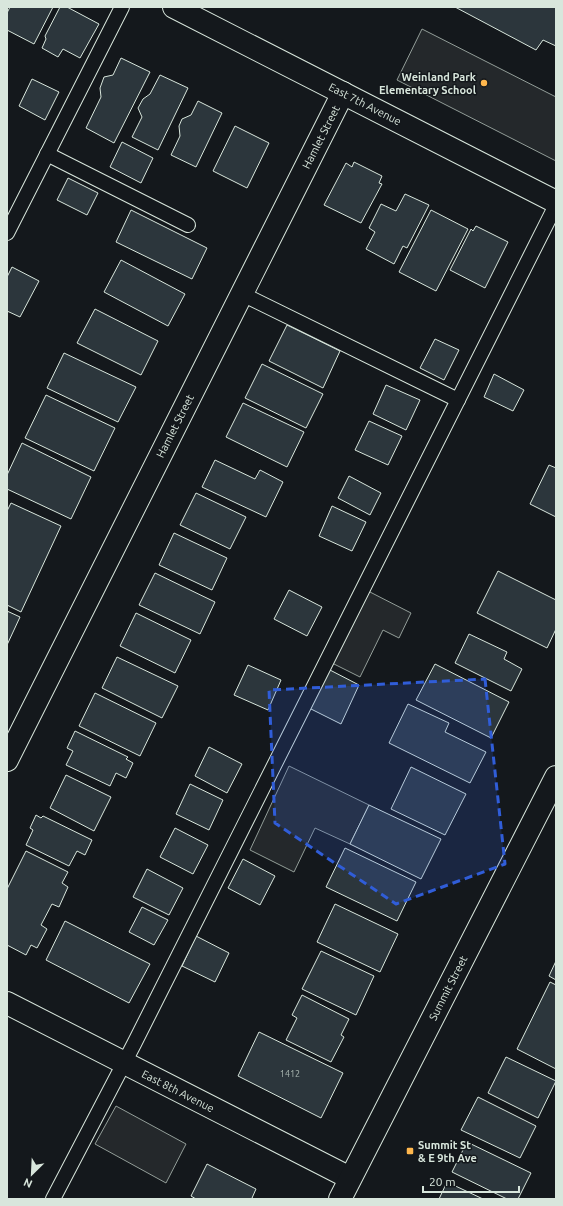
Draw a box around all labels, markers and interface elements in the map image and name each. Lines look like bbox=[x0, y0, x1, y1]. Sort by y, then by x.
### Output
place label: Weinland Park Elementary School bbox=[379, 71, 477, 96]
marker: Weinland Park Elementary School bbox=[479, 78, 489, 88]
street label: East 7th Avenue bbox=[327, 81, 403, 127]
street label: Hamlet Street bbox=[300, 103, 342, 171]
street label: Hamlet Street bbox=[154, 392, 196, 460]
street label: Summit Street bbox=[426, 953, 470, 1022]
street label: East 8th Avenue bbox=[140, 1068, 216, 1114]
house number: 1412 bbox=[280, 1069, 300, 1079]
place label: Summit St & E 9th Ave bbox=[418, 1139, 477, 1164]
marker: Summit St & E 9th Ave bbox=[405, 1146, 415, 1156]
north arrow bbox=[12, 1154, 52, 1194]
scale bar bbox=[423, 1168, 519, 1194]
text: 20 m bbox=[429, 1175, 456, 1188]
text: N bbox=[22, 1176, 34, 1190]

